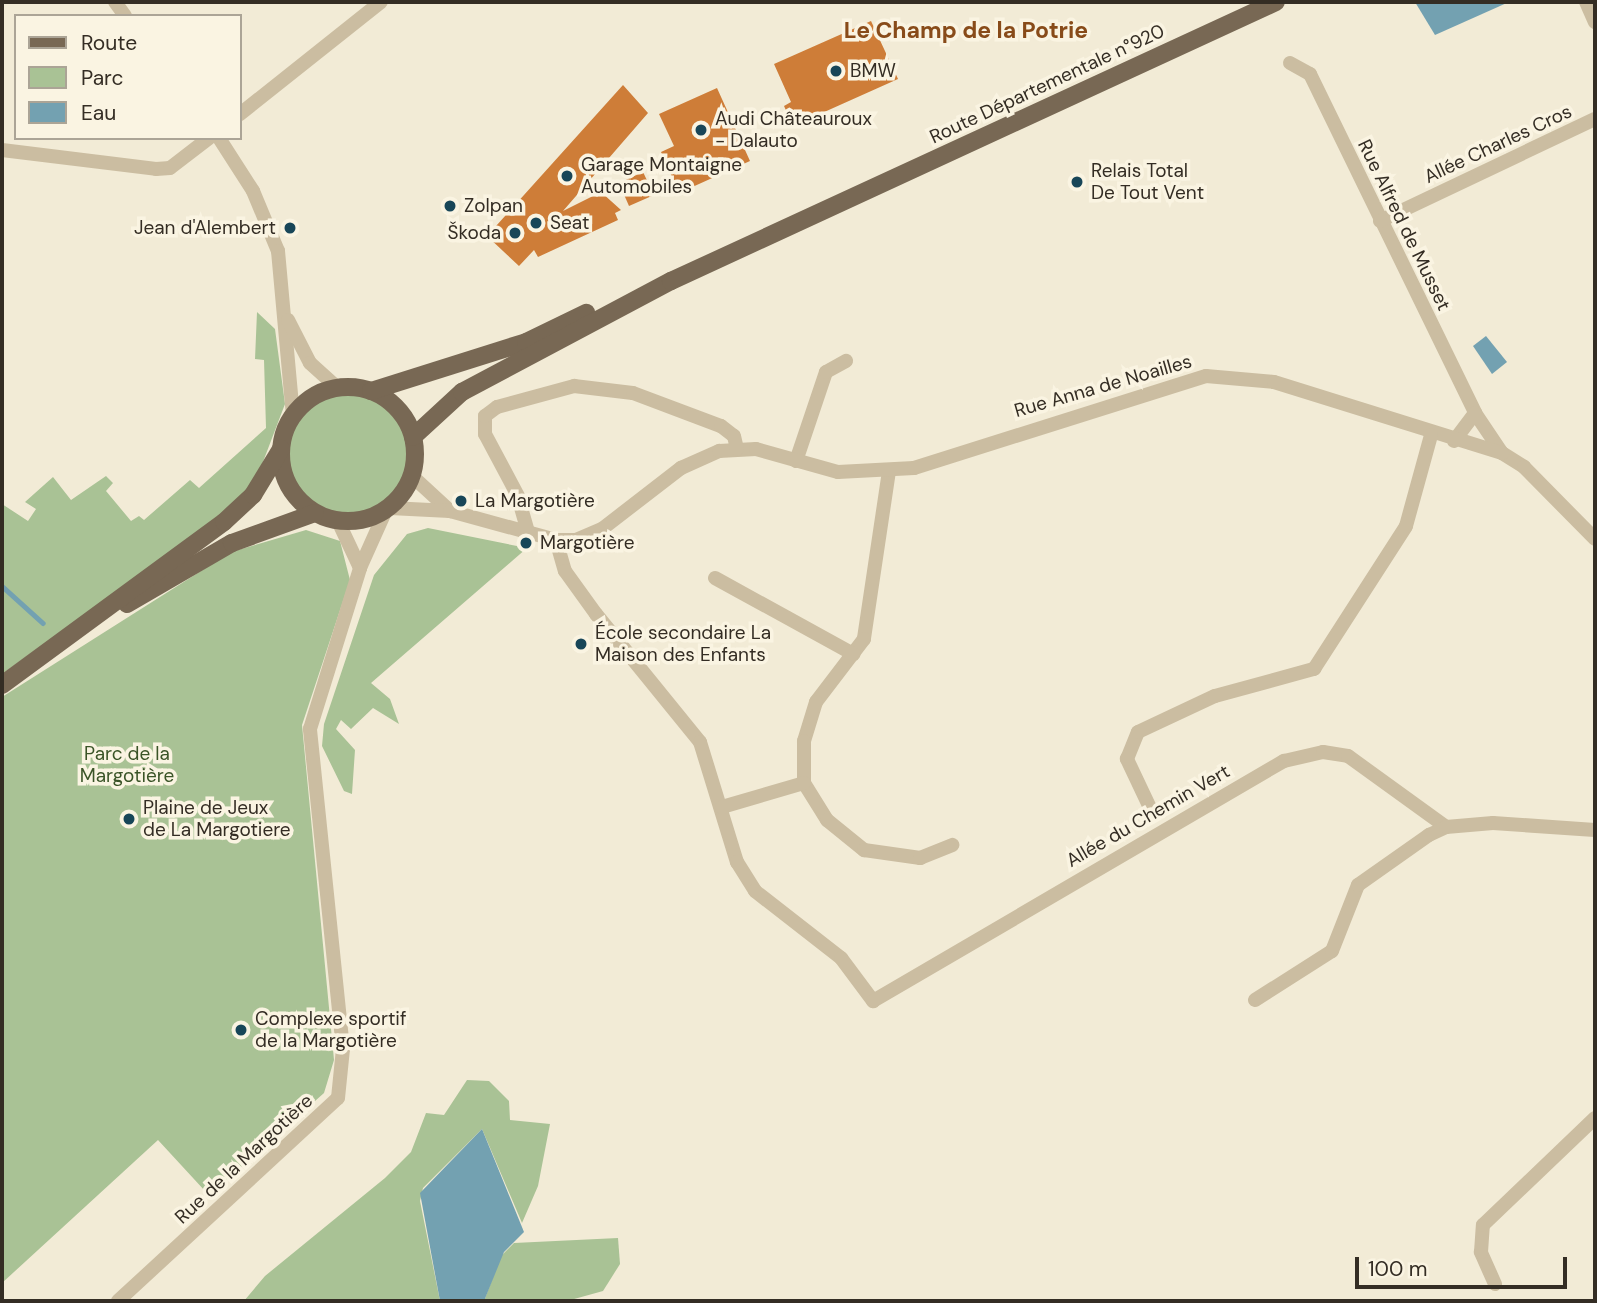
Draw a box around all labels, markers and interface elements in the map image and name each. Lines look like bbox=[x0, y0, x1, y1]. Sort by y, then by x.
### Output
legend bbox=[14, 14, 242, 140]
district label: Le Champ de la Potrie bbox=[844, 16, 1088, 44]
street label: Route Départementale n°920 bbox=[926, 20, 1168, 148]
text: Route bbox=[81, 29, 137, 57]
place label: BMW bbox=[850, 60, 896, 82]
marker: BMW bbox=[828, 63, 844, 79]
text: Parc bbox=[81, 64, 124, 92]
text: Eau bbox=[81, 99, 116, 127]
street label: Allée Charles Cros bbox=[1421, 100, 1575, 188]
place label: Audi Châteauroux - Dalauto bbox=[715, 108, 872, 152]
marker: Audi Châteauroux - Dalauto bbox=[693, 122, 709, 138]
street label: Rue Alfred de Musset bbox=[1353, 136, 1455, 314]
place label: Garage Montaigne Automobiles bbox=[581, 154, 742, 198]
place label: Relais Total De Tout Vent bbox=[1091, 160, 1204, 204]
marker: Garage Montaigne Automobiles bbox=[559, 168, 575, 184]
marker: Relais Total De Tout Vent bbox=[1069, 174, 1085, 190]
place label: Zolpan bbox=[464, 195, 523, 217]
marker: Zolpan bbox=[442, 198, 458, 214]
place label: Seat bbox=[550, 212, 589, 234]
marker: Seat bbox=[528, 215, 544, 231]
place label: Jean d'Alembert bbox=[134, 217, 276, 239]
marker: Jean d'Alembert bbox=[282, 220, 298, 236]
place label: Škoda bbox=[448, 222, 501, 244]
marker: Škoda bbox=[507, 225, 523, 241]
street label: Rue Anna de Noailles bbox=[1012, 350, 1194, 422]
place label: La Margotière bbox=[475, 490, 595, 512]
marker: La Margotière bbox=[453, 493, 469, 509]
place label: Margotière bbox=[540, 532, 634, 554]
marker: Margotière bbox=[518, 535, 534, 551]
place label: École secondaire La Maison des Enfants bbox=[595, 622, 771, 666]
marker: École secondaire La Maison des Enfants bbox=[573, 636, 589, 652]
park label: Parc de la Margotière bbox=[80, 743, 174, 787]
street label: Allée du Chemin Vert bbox=[1062, 760, 1234, 872]
place label: Plaine de Jeux de La Margotiere bbox=[143, 797, 291, 841]
marker: Plaine de Jeux de La Margotiere bbox=[121, 811, 137, 827]
place label: Complexe sportif de la Margotière bbox=[255, 1008, 406, 1052]
marker: Complexe sportif de la Margotière bbox=[233, 1022, 249, 1038]
street label: Rue de la Margotière bbox=[170, 1089, 318, 1229]
scale bar bbox=[1359, 1244, 1571, 1288]
text: 100 m bbox=[1368, 1255, 1428, 1283]

